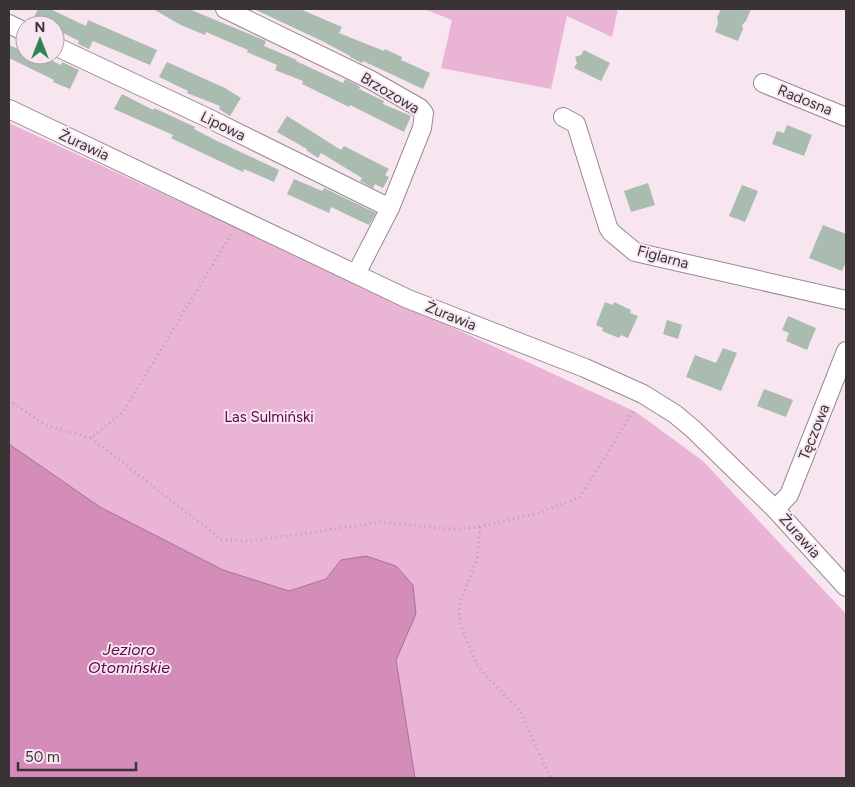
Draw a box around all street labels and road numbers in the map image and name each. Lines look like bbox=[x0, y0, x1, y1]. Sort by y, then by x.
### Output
street label: Brzozowa bbox=[357, 68, 423, 118]
street label: Radosna bbox=[775, 81, 835, 119]
street label: Lipowa bbox=[198, 107, 248, 145]
street label: Żurawia bbox=[56, 126, 112, 164]
street label: Figlarna bbox=[635, 242, 691, 272]
street label: Żurawia bbox=[423, 298, 479, 334]
street label: Tęczowa bbox=[795, 401, 833, 463]
street label: Żurawia bbox=[775, 510, 825, 562]

